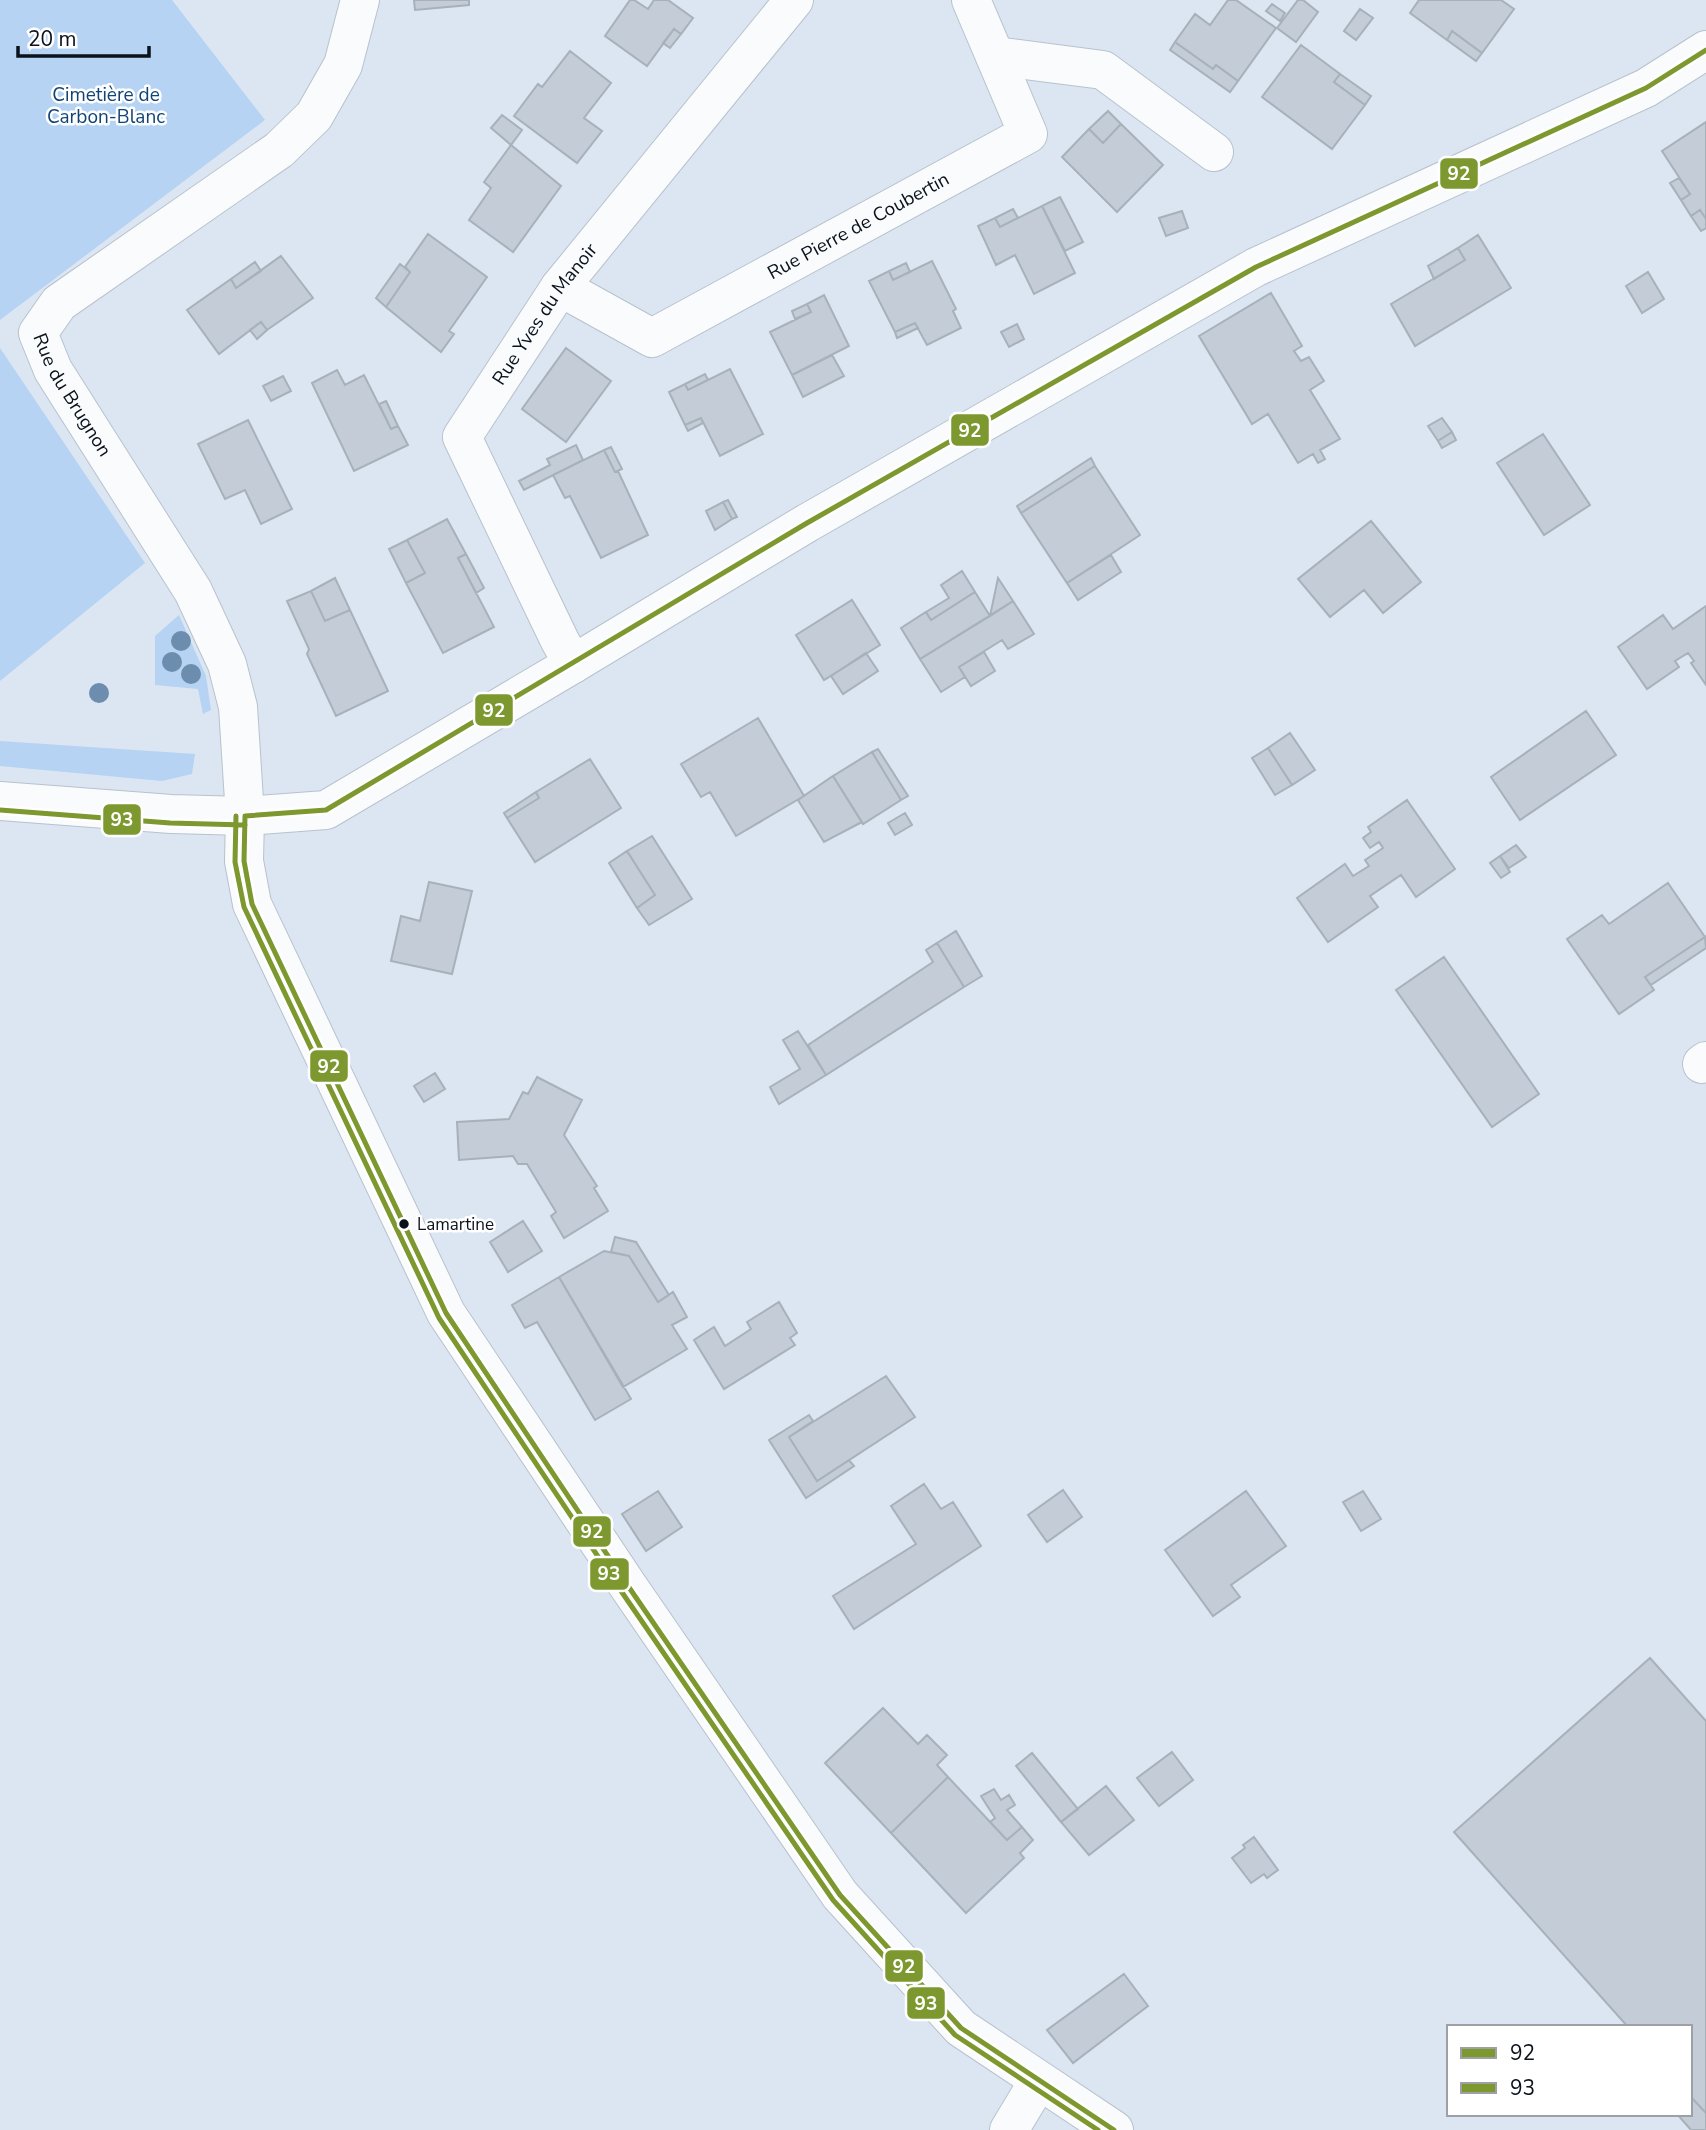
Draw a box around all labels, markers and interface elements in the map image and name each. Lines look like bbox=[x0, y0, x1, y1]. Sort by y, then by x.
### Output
scale bar bbox=[18, 14, 149, 58]
text: 20 m bbox=[28, 25, 77, 53]
park label: Cimetière de Carbon-Blanc bbox=[47, 82, 165, 130]
line badge: 92 bbox=[1439, 157, 1479, 190]
text: 92 bbox=[1448, 161, 1470, 187]
street label: Rue Pierre de Coubertin bbox=[763, 166, 954, 286]
street label: Rue Yves du Manoir bbox=[486, 238, 604, 390]
street label: Rue du Brugnon bbox=[26, 329, 118, 462]
line badge: 92 bbox=[950, 413, 990, 447]
text: 92 bbox=[959, 418, 981, 444]
line badge: 92 bbox=[474, 693, 514, 727]
text: 92 bbox=[483, 698, 505, 724]
line badge: 93 bbox=[102, 803, 142, 836]
text: 93 bbox=[111, 807, 133, 833]
line badge: 92 bbox=[309, 1049, 349, 1083]
text: 92 bbox=[318, 1054, 340, 1080]
place label: Lamartine bbox=[417, 1213, 494, 1236]
marker: Lamartine bbox=[397, 1217, 411, 1231]
line badge: 92 bbox=[572, 1515, 612, 1548]
text: 92 bbox=[581, 1519, 603, 1545]
line badge: 93 bbox=[589, 1557, 630, 1591]
text: 93 bbox=[598, 1561, 620, 1587]
line badge: 92 bbox=[884, 1949, 924, 1983]
text: 92 bbox=[893, 1954, 915, 1980]
line badge: 93 bbox=[906, 1986, 946, 2020]
text: 93 bbox=[915, 1991, 937, 2017]
legend bbox=[1447, 2025, 1692, 2116]
text: 92 bbox=[1510, 2039, 1535, 2067]
text: 93 bbox=[1510, 2074, 1535, 2102]

